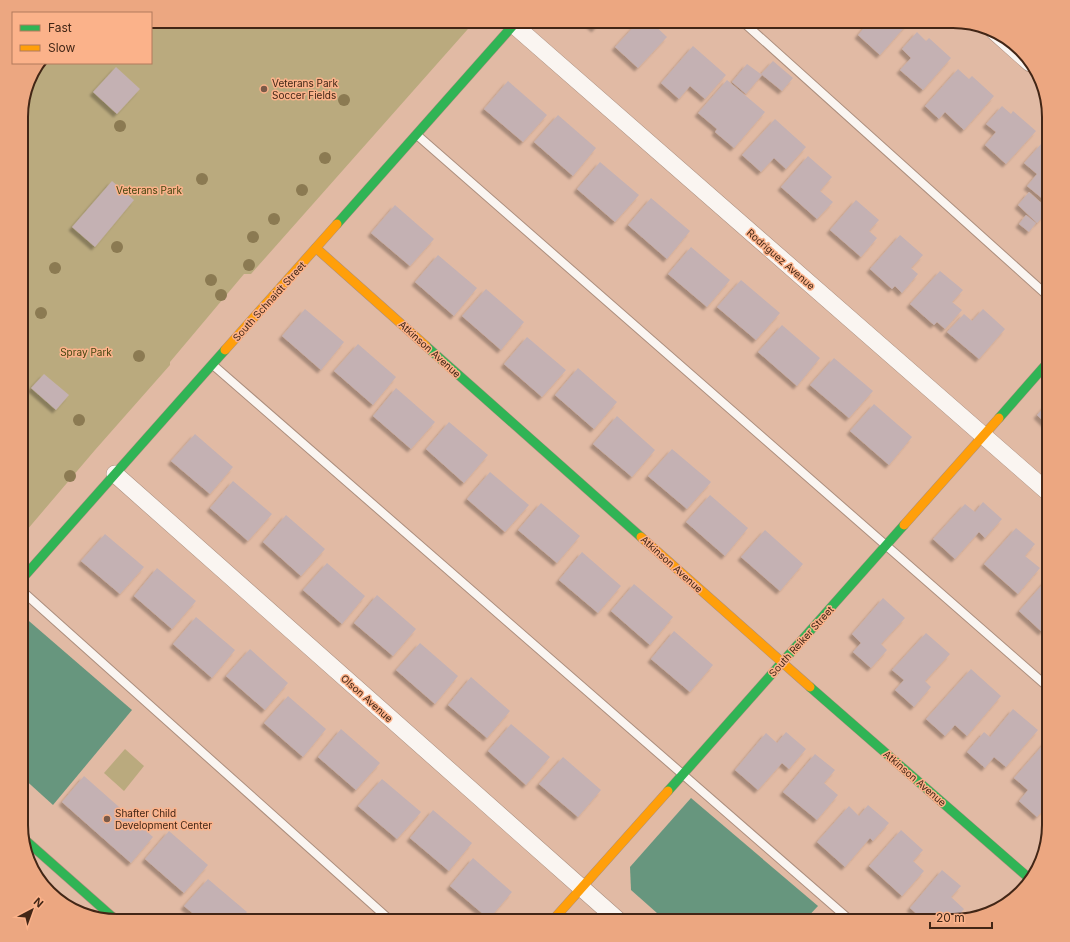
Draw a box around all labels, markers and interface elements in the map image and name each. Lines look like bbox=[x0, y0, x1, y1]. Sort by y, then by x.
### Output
legend bbox=[12, 12, 152, 64]
text: Fast bbox=[48, 20, 72, 35]
text: Slow bbox=[48, 40, 76, 55]
place label: Veterans Park Soccer Fields bbox=[272, 77, 339, 101]
marker: Veterans Park Soccer Fields bbox=[259, 84, 269, 94]
park label: Veterans Park bbox=[116, 184, 183, 196]
street label: Rodriguez Avenue bbox=[745, 226, 817, 292]
street label: South Schnaidt Street bbox=[230, 258, 308, 343]
street label: Atkinson Avenue bbox=[397, 318, 463, 380]
park label: Spray Park bbox=[60, 346, 112, 358]
street label: Atkinson Avenue bbox=[639, 533, 705, 595]
street label: South Reiker Street bbox=[766, 603, 836, 679]
street label: Olson Avenue bbox=[339, 672, 395, 724]
street label: Atkinson Avenue bbox=[881, 748, 949, 809]
place label: Shafter Child Development Center bbox=[115, 807, 212, 831]
marker: Shafter Child Development Center bbox=[102, 814, 112, 824]
north arrow bbox=[12, 890, 52, 930]
text: N bbox=[31, 894, 46, 910]
scale bar bbox=[930, 904, 992, 930]
text: 20 m bbox=[936, 910, 965, 925]

